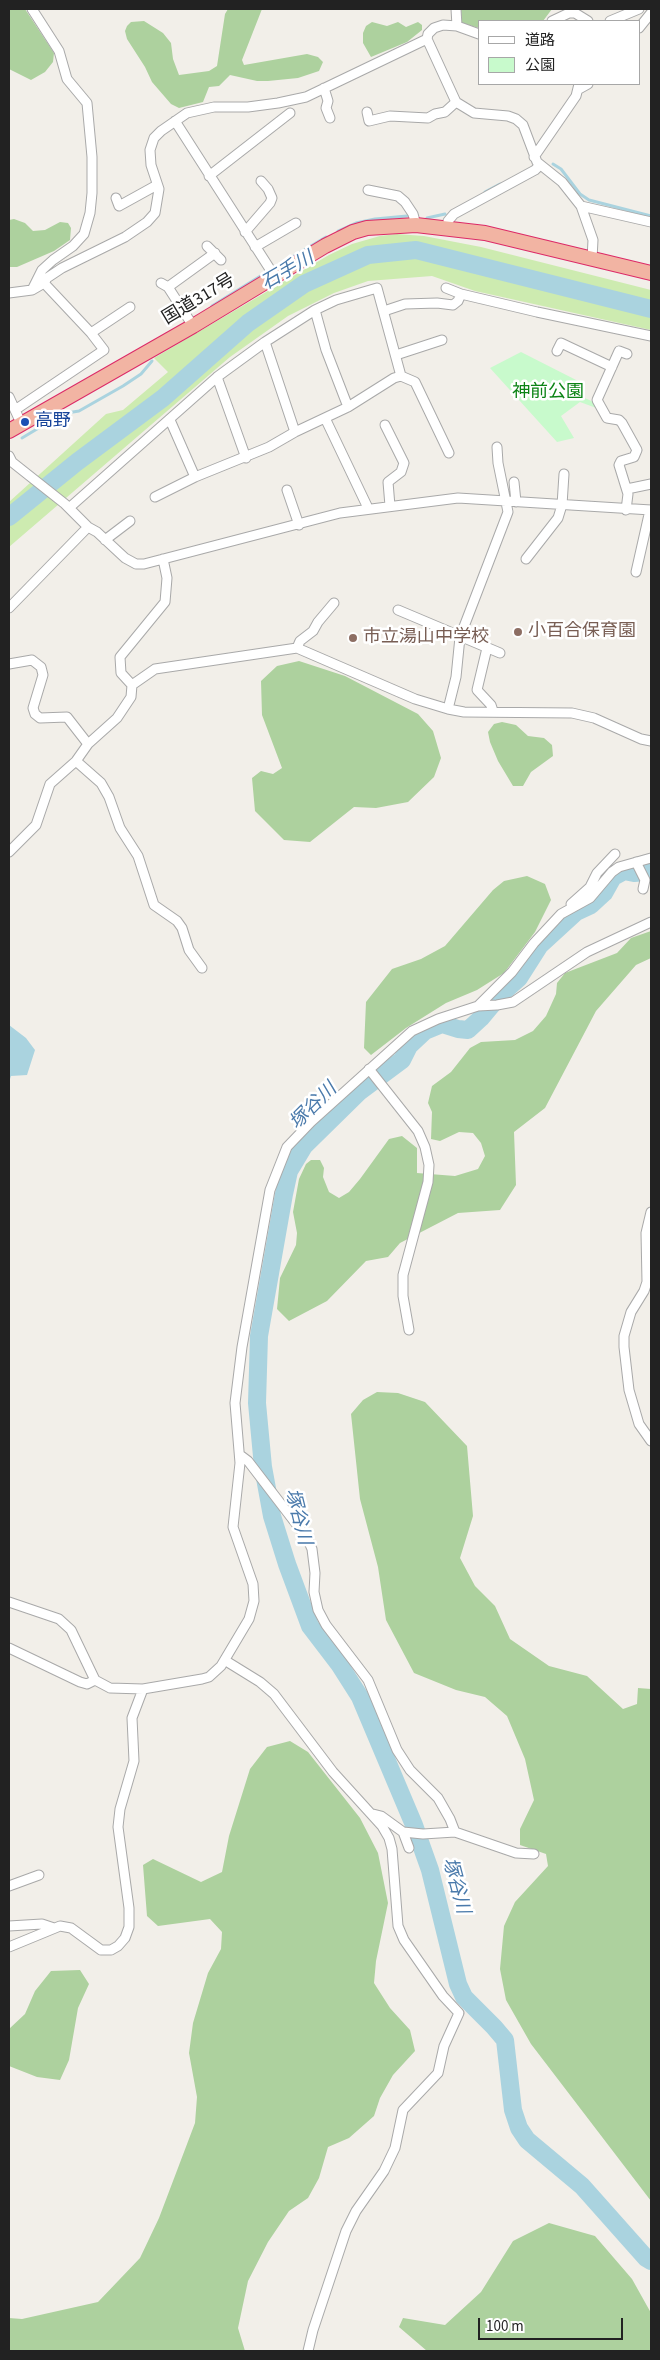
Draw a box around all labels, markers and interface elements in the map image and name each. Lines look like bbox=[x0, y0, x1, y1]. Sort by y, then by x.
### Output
legend bbox=[478, 20, 640, 85]
text: 道路 bbox=[525, 30, 555, 51]
text: 公園 bbox=[525, 55, 555, 76]
water label: 石手川 bbox=[258, 248, 318, 296]
street label: 国道317号 bbox=[159, 270, 239, 330]
park label: 神前公園 bbox=[512, 382, 584, 404]
place label: 高野 bbox=[35, 411, 71, 433]
marker: 高野 bbox=[19, 416, 31, 428]
place label: 小百合保育園 bbox=[528, 621, 636, 643]
marker: 小百合保育園 bbox=[512, 626, 524, 638]
place label: 市立湯山中学校 bbox=[363, 627, 489, 649]
marker: 市立湯山中学校 bbox=[347, 632, 359, 644]
water label: 塚谷川 bbox=[286, 1079, 342, 1135]
water label: 塚谷川 bbox=[279, 1487, 315, 1547]
water label: 塚谷川 bbox=[437, 1856, 473, 1916]
scale bar bbox=[480, 2308, 625, 2340]
text: 100 m bbox=[486, 2316, 524, 2337]

